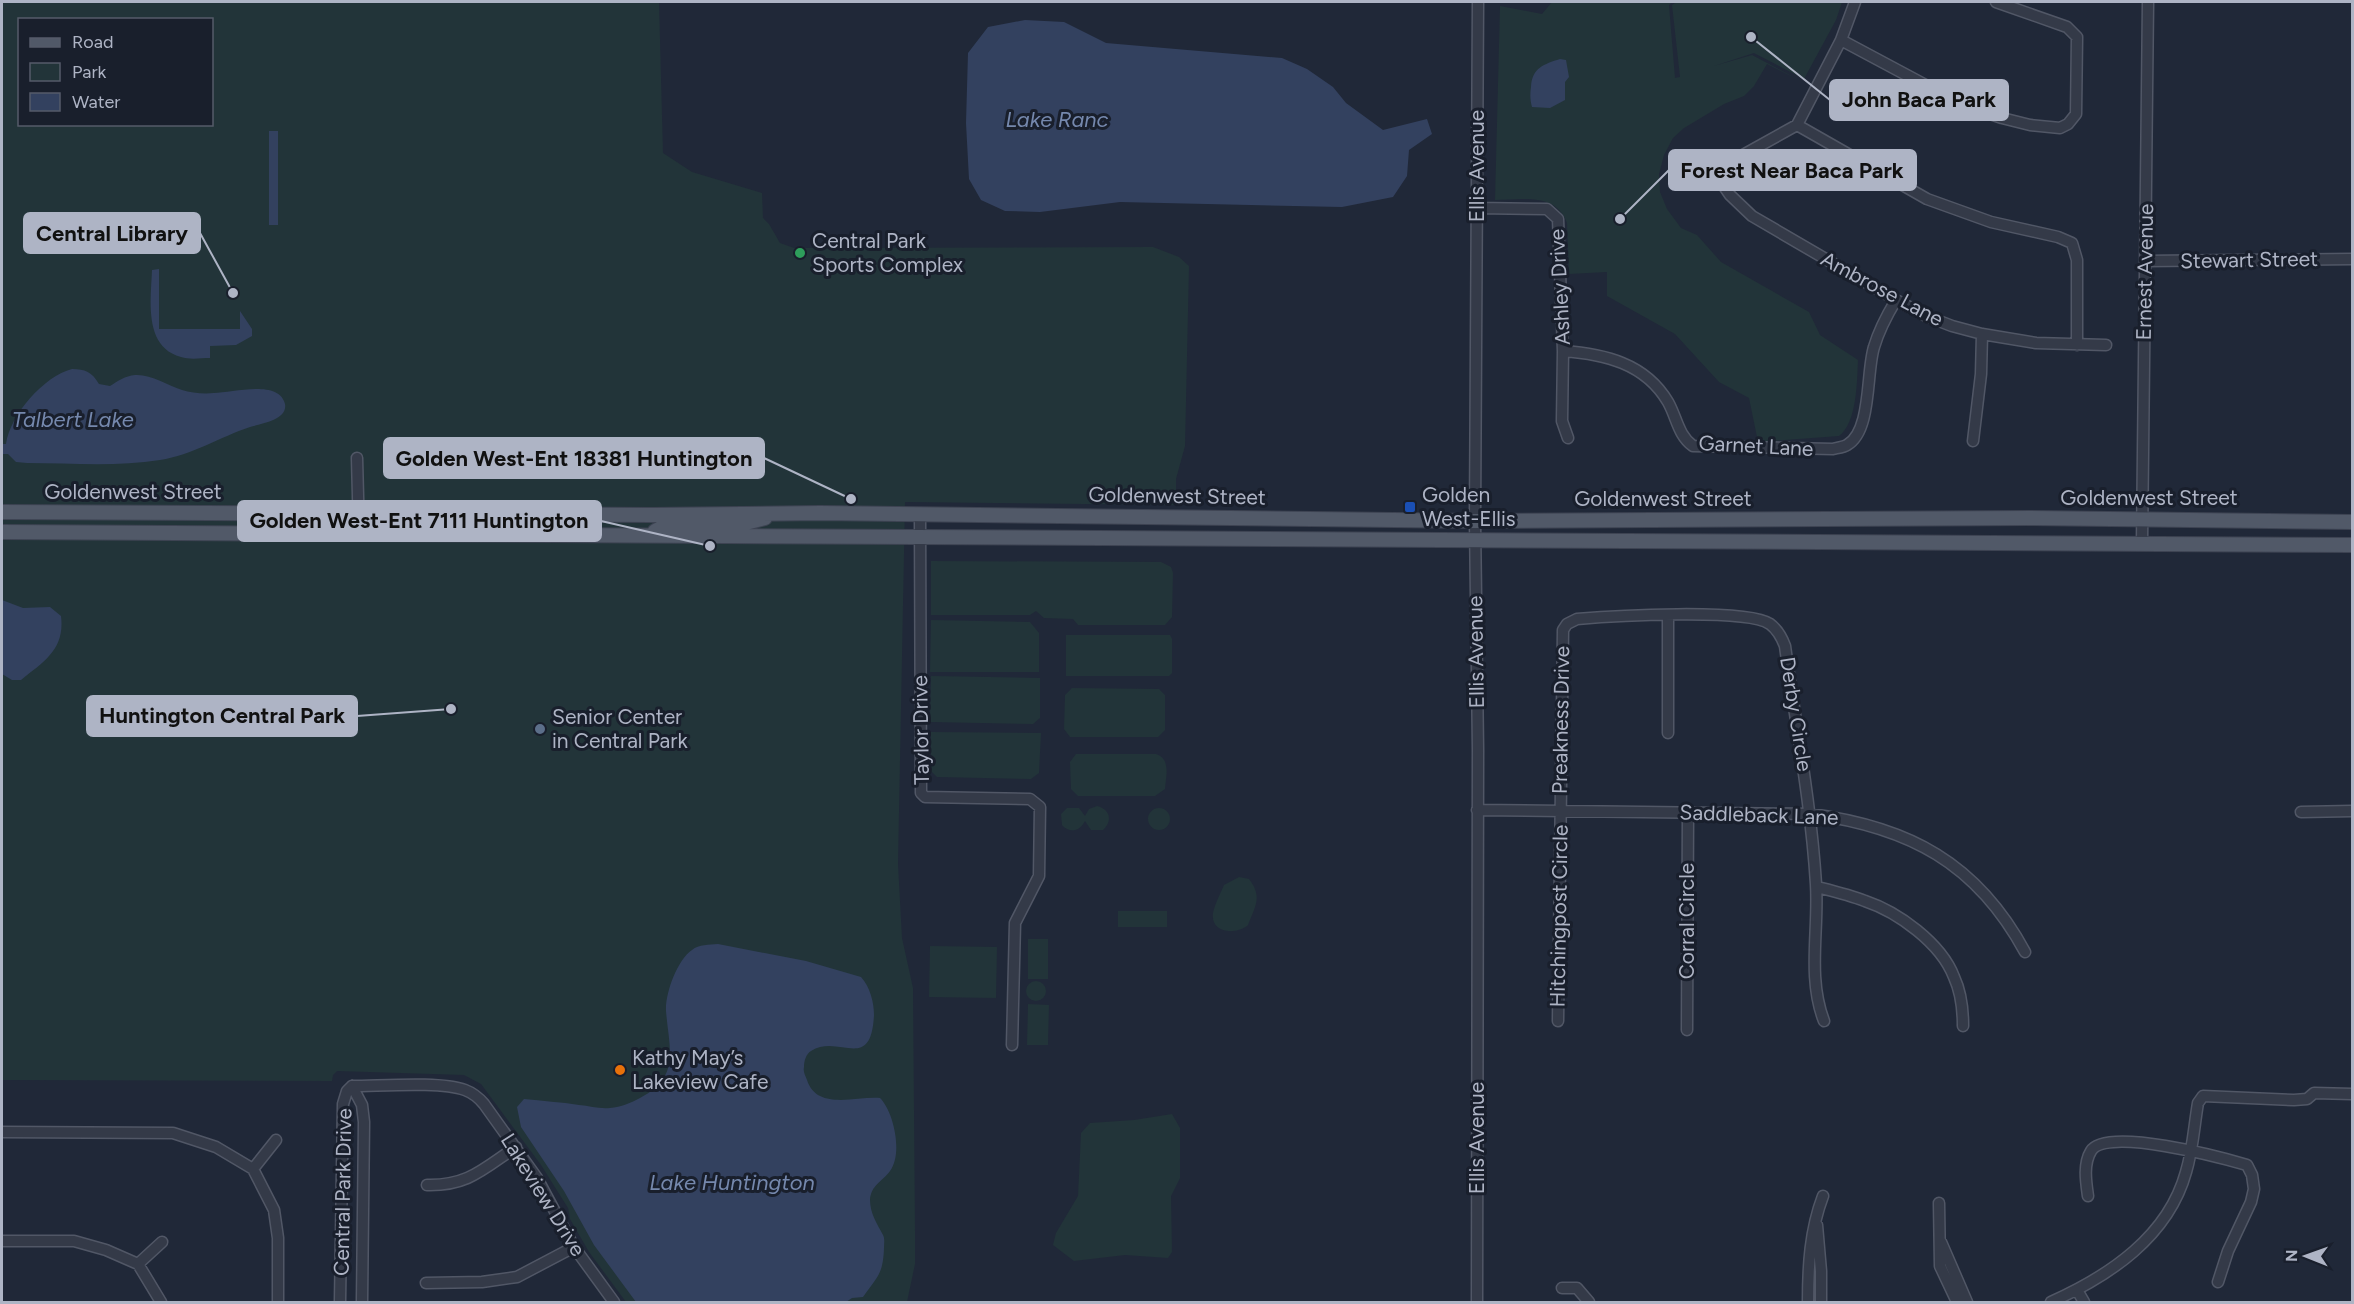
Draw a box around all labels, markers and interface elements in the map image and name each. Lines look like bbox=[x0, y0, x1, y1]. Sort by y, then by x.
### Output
legend bbox=[18, 18, 213, 126]
text: Road bbox=[72, 31, 113, 53]
text: Park bbox=[72, 61, 107, 83]
callout: John Baca Park bbox=[1830, 80, 2008, 120]
text: John Baca Park bbox=[1842, 86, 1996, 113]
text: Water bbox=[72, 91, 120, 113]
water label: Lake Ranc bbox=[1005, 106, 1109, 133]
street label: Ellis Avenue bbox=[1464, 110, 1489, 222]
callout: Forest Near Baca Park bbox=[1669, 150, 1916, 190]
text: Forest Near Baca Park bbox=[1680, 157, 1904, 184]
street label: Ernest Avenue bbox=[2131, 203, 2158, 341]
callout: Central Library bbox=[24, 213, 200, 253]
text: Central Library bbox=[36, 220, 188, 247]
place label: Central Park Sports Complex bbox=[812, 228, 963, 277]
street label: Ashley Drive bbox=[1544, 228, 1575, 346]
marker: Central Park Sports Complex bbox=[793, 246, 807, 260]
street label: Ambrose Lane bbox=[1817, 246, 1948, 331]
street label: Stewart Street bbox=[2180, 246, 2318, 273]
water label: Talbert Lake bbox=[12, 406, 134, 433]
street label: Garnet Lane bbox=[1698, 430, 1814, 461]
callout: Golden West-Ent 18381 Huntington bbox=[384, 438, 764, 478]
text: Golden West-Ent 18381 Huntington bbox=[396, 445, 752, 472]
street label: Goldenwest Street bbox=[44, 479, 222, 504]
street label: Goldenwest Street bbox=[1088, 481, 1266, 510]
place label: Golden West-Ellis bbox=[1422, 482, 1516, 531]
street label: Goldenwest Street bbox=[2060, 485, 2238, 510]
street label: Goldenwest Street bbox=[1574, 486, 1752, 511]
marker: Golden West-Ellis bbox=[1403, 500, 1417, 514]
callout: Golden West-Ent 7111 Huntington bbox=[238, 501, 601, 541]
text: Golden West-Ent 7111 Huntington bbox=[249, 507, 589, 534]
street label: Ellis Avenue bbox=[1462, 596, 1489, 708]
street label: Preakness Drive bbox=[1547, 646, 1574, 794]
street label: Derby Circle bbox=[1775, 655, 1818, 773]
street label: Taylor Drive bbox=[907, 675, 934, 785]
callout: Huntington Central Park bbox=[87, 696, 357, 736]
text: Huntington Central Park bbox=[99, 702, 345, 729]
place label: Senior Center in Central Park bbox=[552, 704, 688, 753]
marker: Senior Center in Central Park bbox=[533, 722, 547, 736]
street label: Saddleback Lane bbox=[1679, 799, 1839, 830]
street label: Hitchingpost Circle bbox=[1544, 824, 1573, 1007]
street label: Corral Circle bbox=[1674, 863, 1699, 979]
place label: Kathy May’s Lakeview Cafe bbox=[632, 1045, 768, 1094]
marker: Kathy May’s Lakeview Cafe bbox=[613, 1063, 627, 1077]
street label: Ellis Avenue bbox=[1464, 1082, 1489, 1194]
street label: Central Park Drive bbox=[329, 1108, 356, 1276]
street label: Lakeview Drive bbox=[496, 1129, 591, 1261]
water label: Lake Huntington bbox=[649, 1169, 815, 1196]
north arrow bbox=[2276, 1226, 2336, 1286]
text: N bbox=[2282, 1249, 2301, 1262]

